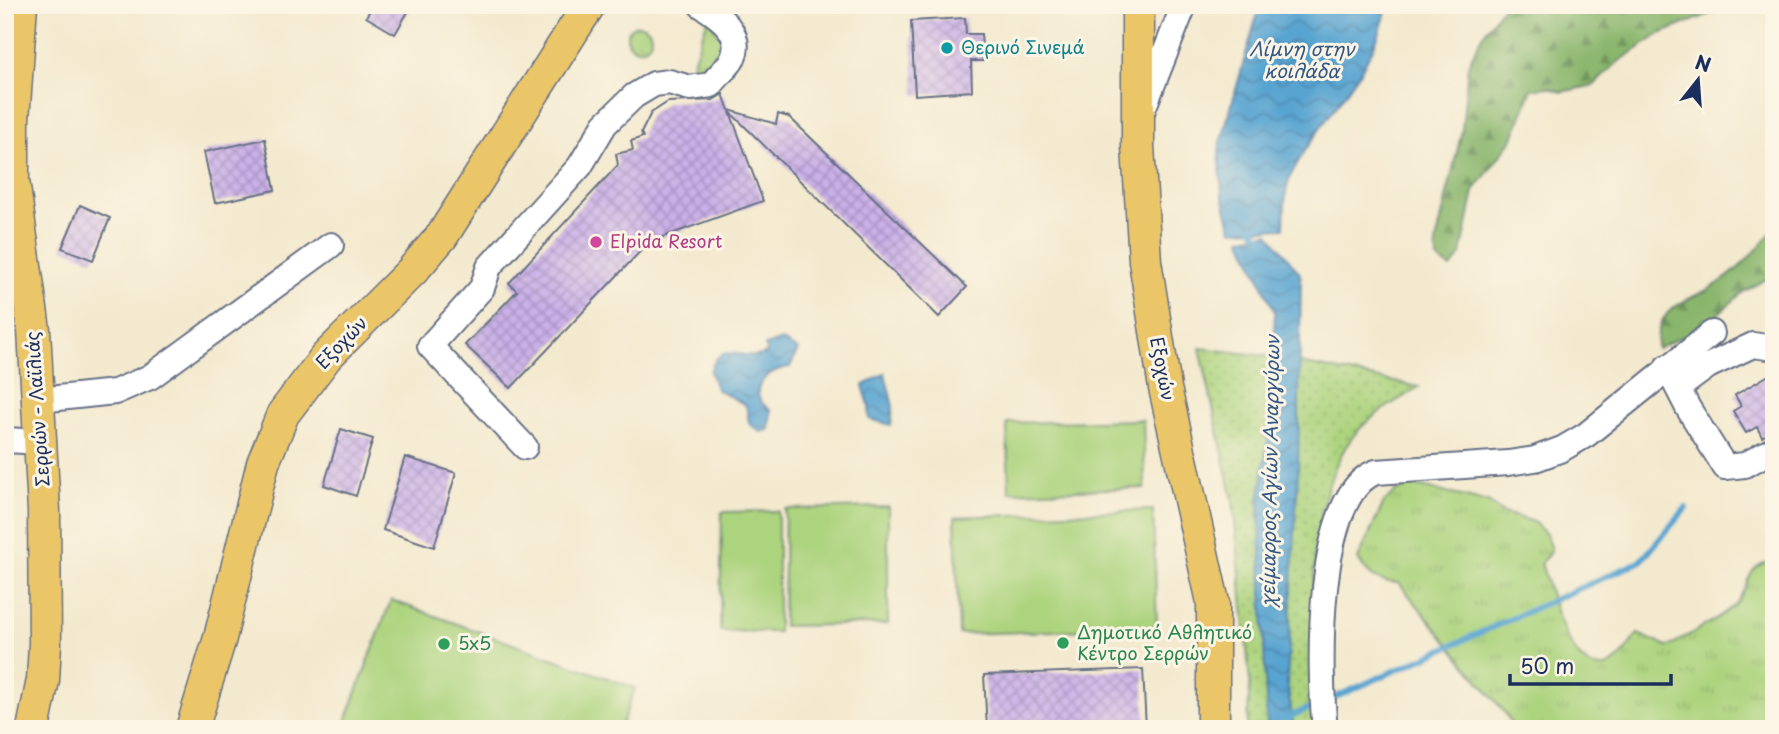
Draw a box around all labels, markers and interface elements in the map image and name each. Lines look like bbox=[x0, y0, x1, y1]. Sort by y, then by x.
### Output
place label: Θερινό Σινεμά bbox=[961, 33, 1085, 60]
water label: Λίμνη στην κοιλάδα bbox=[1249, 34, 1356, 84]
marker: Θερινό Σινεμά bbox=[939, 40, 955, 56]
north arrow bbox=[1664, 46, 1734, 116]
text: N bbox=[1692, 47, 1715, 78]
place label: Elpida Resort bbox=[610, 227, 722, 254]
marker: Elpida Resort bbox=[588, 234, 604, 250]
street label: Εξοχών bbox=[309, 309, 373, 374]
street label: Σερρών - Λαϊλιάς bbox=[18, 331, 55, 488]
water label: χείμαρρος Αγίων Αναργύρων bbox=[1253, 334, 1285, 608]
street label: Εξοχών bbox=[1144, 335, 1183, 403]
place label: Δημοτικό Αθλητικό Κέντρο Σερρών bbox=[1077, 618, 1252, 666]
place label: 5x5 bbox=[458, 629, 491, 656]
marker: Δημοτικό Αθλητικό Κέντρο Σερρών bbox=[1055, 635, 1071, 651]
marker: 5x5 bbox=[436, 636, 452, 652]
scale bar bbox=[1510, 643, 1670, 687]
text: 50 m bbox=[1520, 649, 1574, 681]

